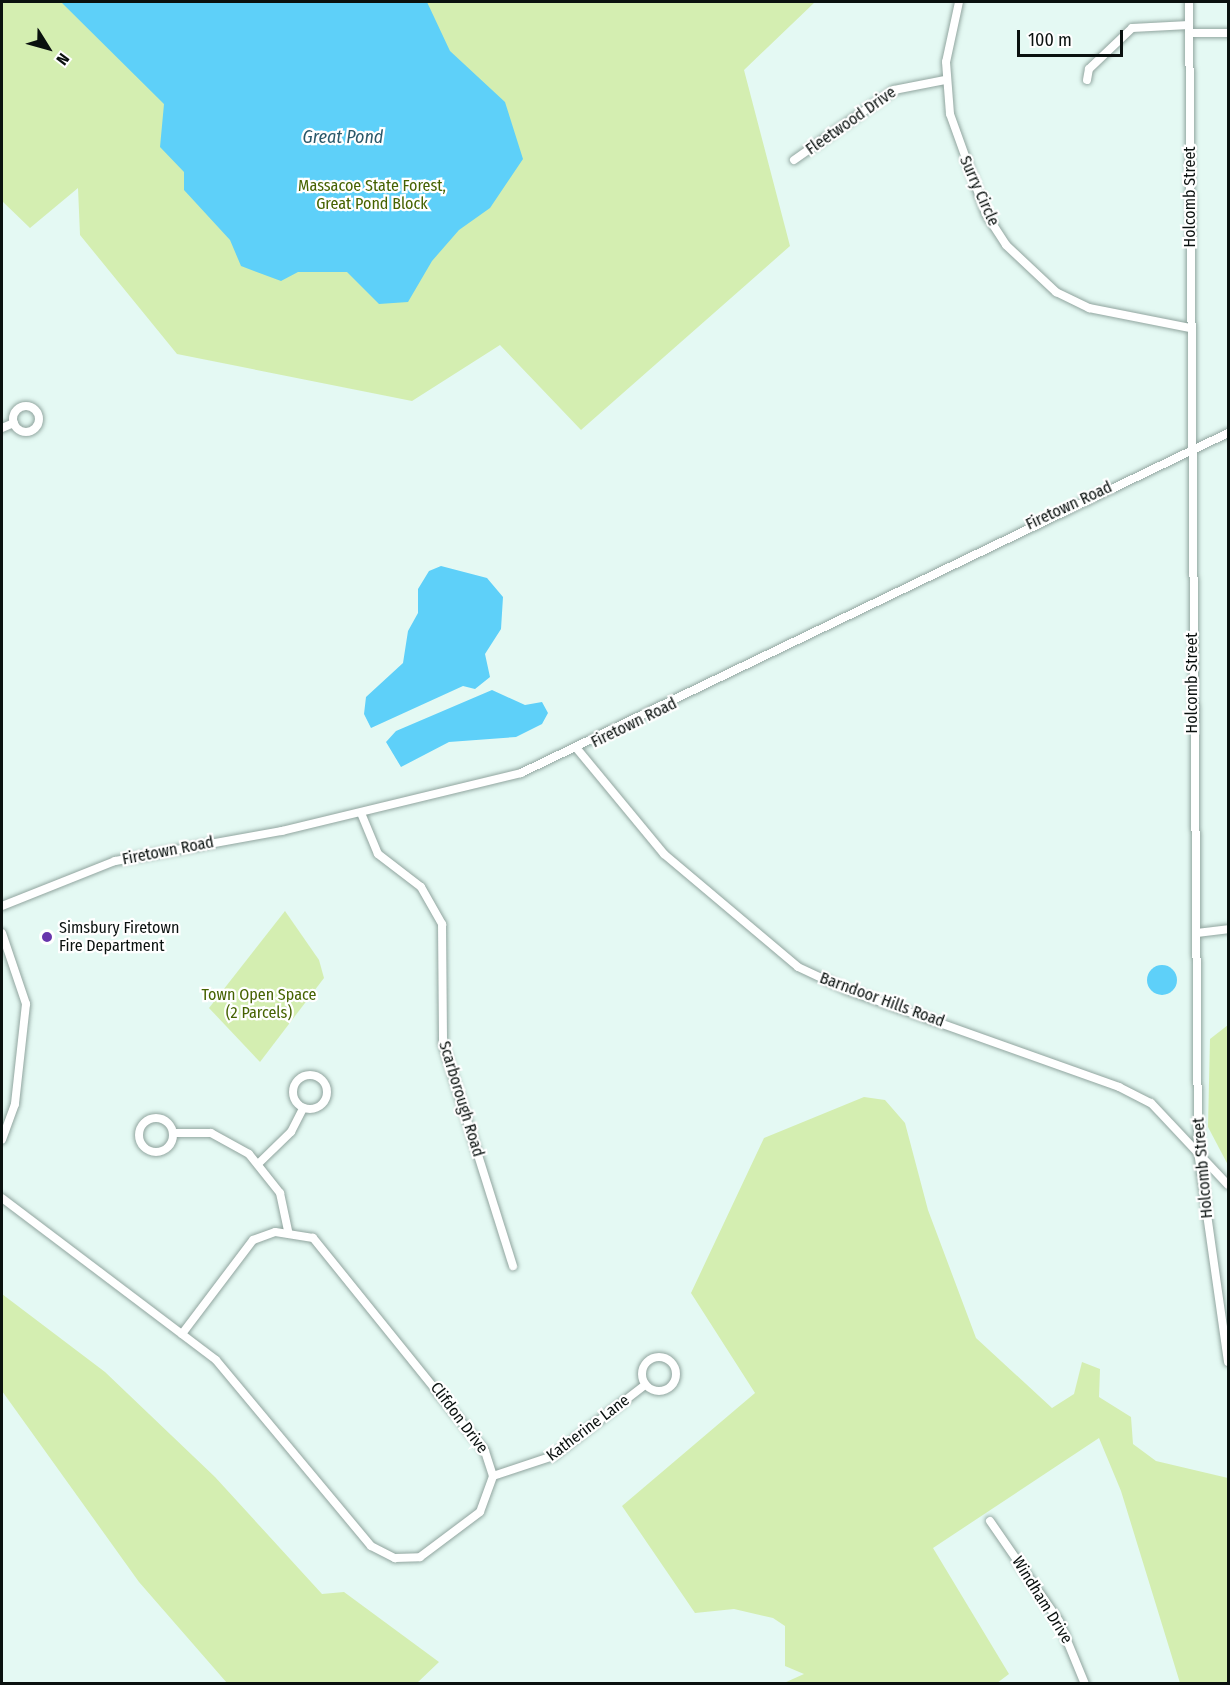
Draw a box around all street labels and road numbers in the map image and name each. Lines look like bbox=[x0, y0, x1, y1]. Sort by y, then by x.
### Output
street label: Fleetwood Drive bbox=[802, 83, 900, 159]
street label: Holcomb Street bbox=[1180, 146, 1200, 248]
street label: Surry Circle bbox=[955, 153, 1003, 229]
street label: Firetown Road bbox=[1023, 478, 1115, 534]
street label: Holcomb Street bbox=[1182, 632, 1202, 734]
street label: Firetown Road bbox=[588, 694, 680, 752]
street label: Firetown Road bbox=[121, 833, 215, 869]
street label: Barndoor Hills Road bbox=[817, 969, 947, 1031]
street label: Scarborough Road bbox=[434, 1039, 488, 1159]
street label: Holcomb Street bbox=[1189, 1117, 1217, 1219]
street label: Clifdon Drive bbox=[426, 1379, 492, 1457]
street label: Katherine Lane bbox=[543, 1391, 633, 1465]
street label: Windham Drive bbox=[1008, 1553, 1076, 1647]

